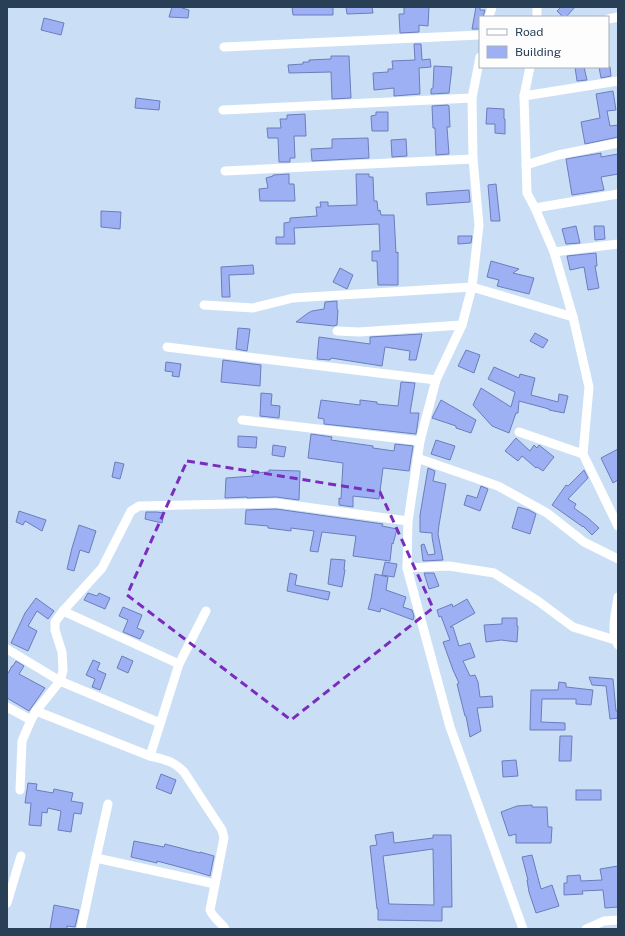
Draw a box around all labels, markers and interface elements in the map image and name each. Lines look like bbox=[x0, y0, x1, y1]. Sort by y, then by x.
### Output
legend bbox=[479, 16, 609, 68]
text: Road bbox=[515, 25, 543, 39]
text: Building bbox=[515, 45, 561, 59]

